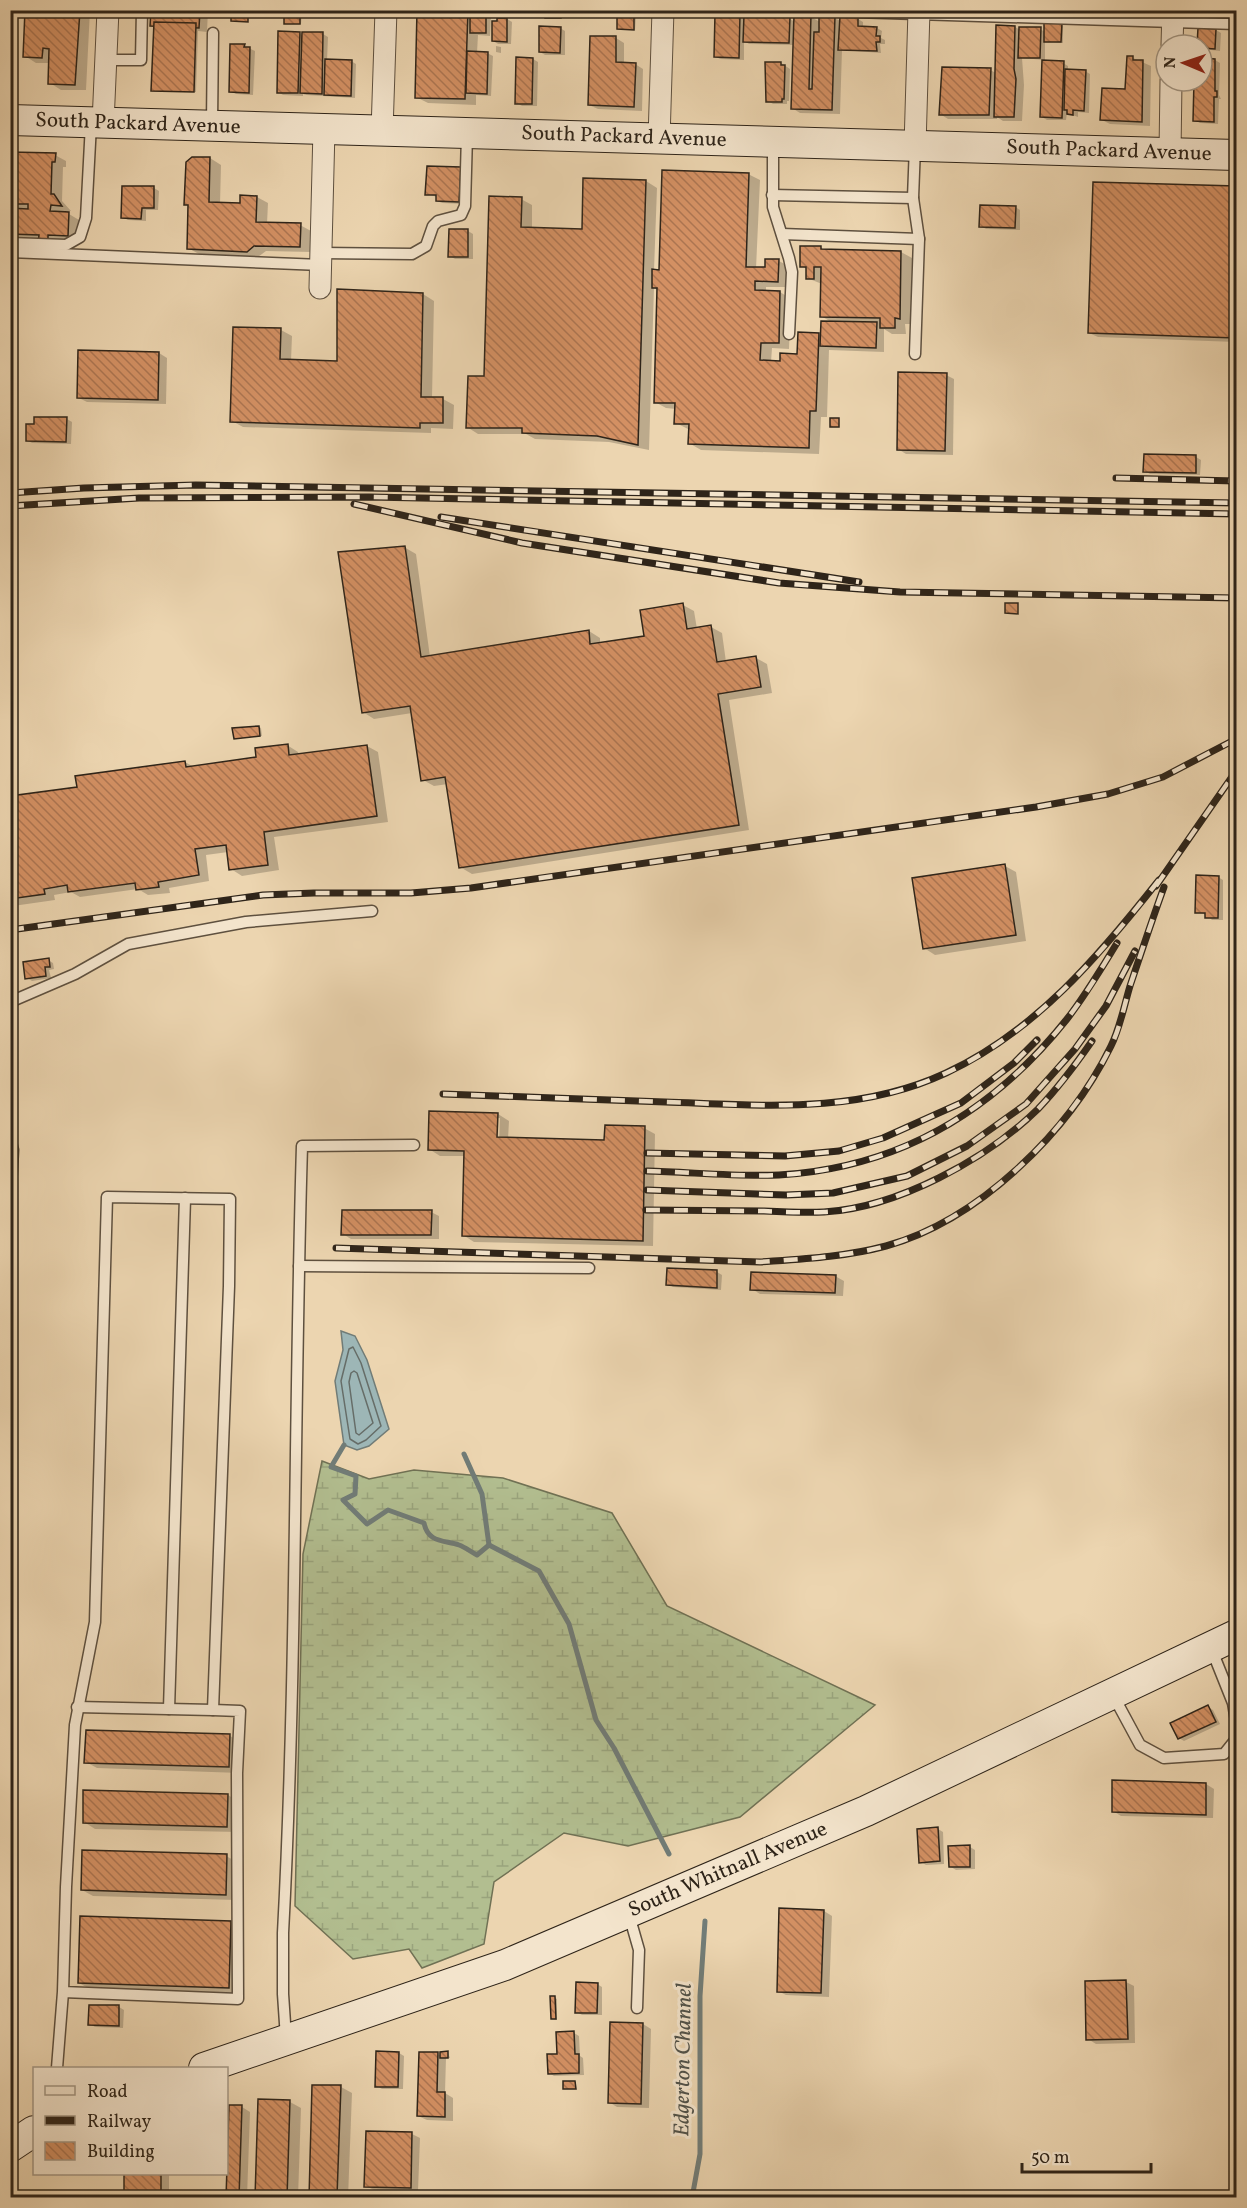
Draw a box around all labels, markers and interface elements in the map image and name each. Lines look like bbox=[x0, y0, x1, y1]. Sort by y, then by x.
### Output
north arrow bbox=[1154, 33, 1214, 93]
text: N bbox=[1160, 56, 1182, 69]
street label: South Packard Avenue bbox=[35, 106, 241, 142]
street label: South Packard Avenue bbox=[521, 119, 727, 155]
street label: South Packard Avenue bbox=[1006, 133, 1212, 169]
street label: South Whitnall Avenue bbox=[624, 1815, 832, 1925]
water label: Edgerton Channel bbox=[667, 1982, 701, 2137]
legend bbox=[33, 2067, 228, 2175]
text: Road bbox=[87, 2080, 128, 2105]
text: Railway bbox=[87, 2110, 151, 2135]
scale bar bbox=[1022, 2136, 1151, 2174]
text: Building bbox=[87, 2140, 155, 2165]
text: 50 m bbox=[1031, 2146, 1070, 2171]

